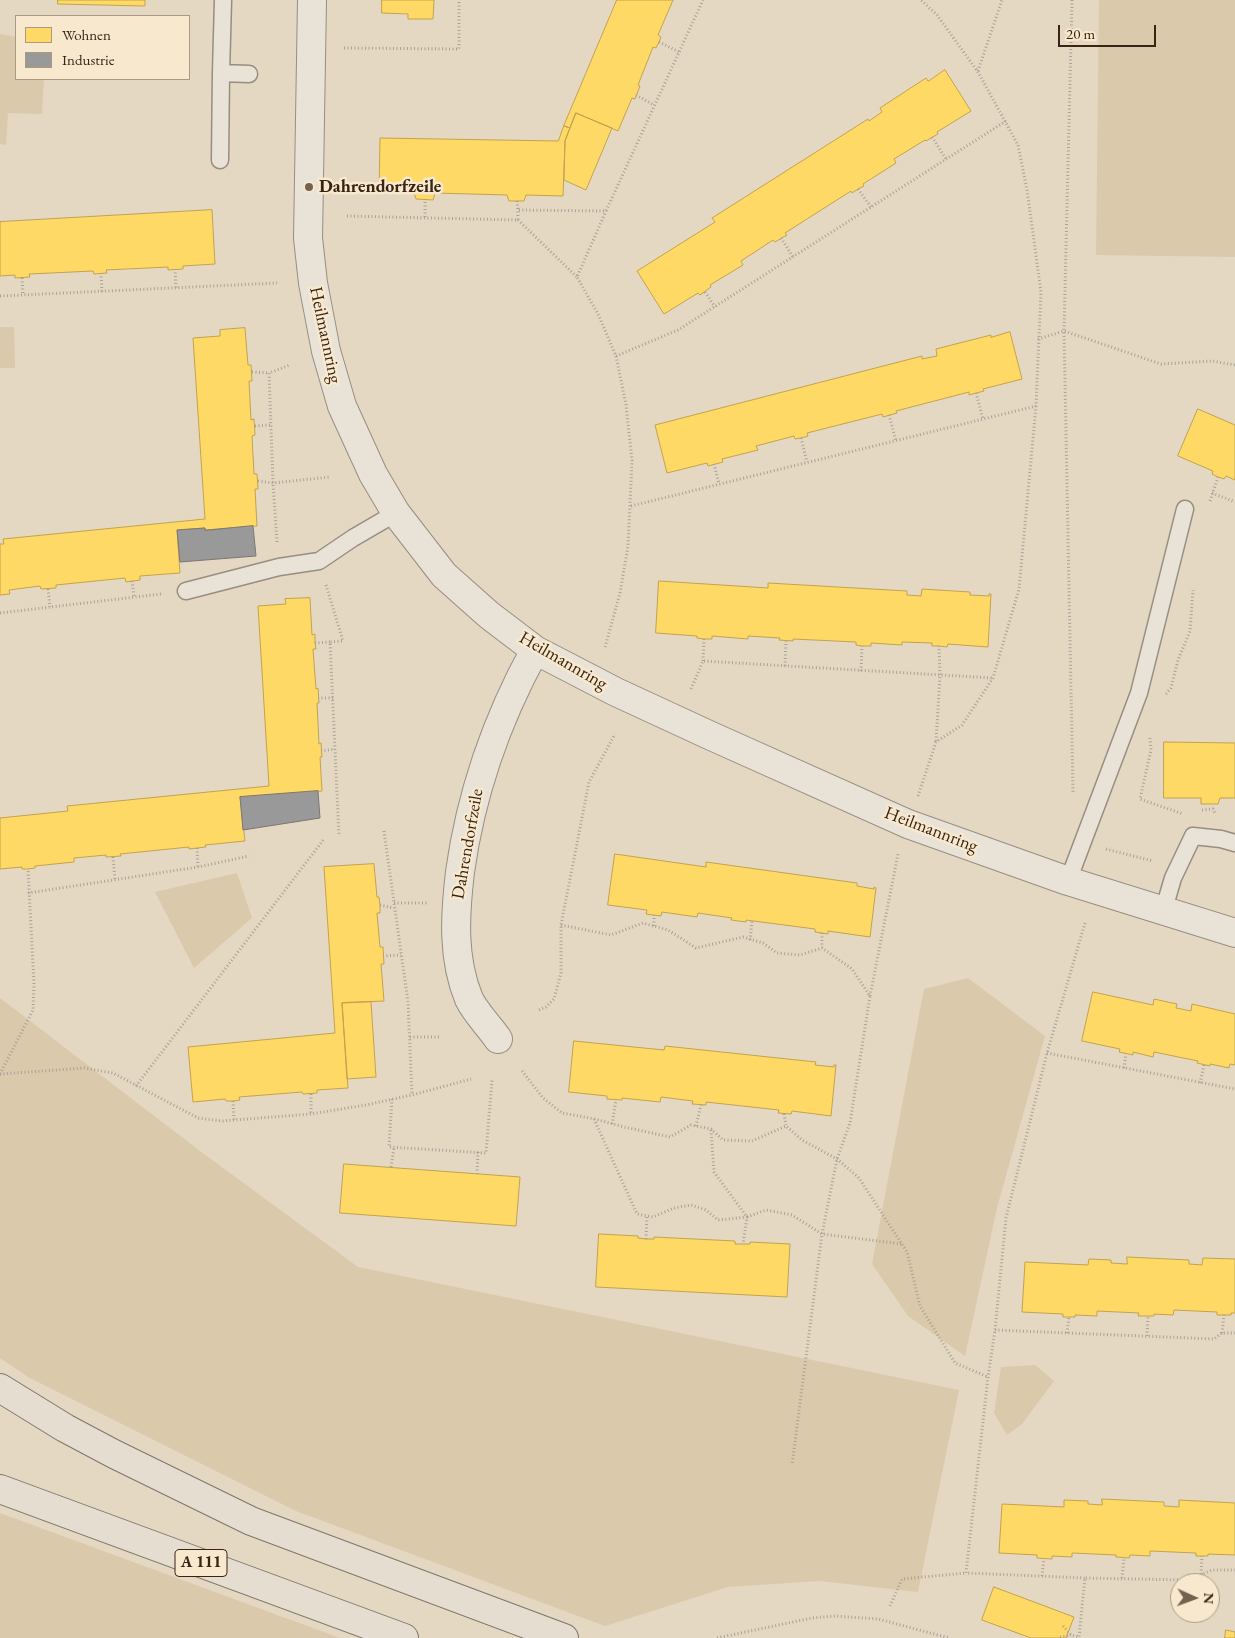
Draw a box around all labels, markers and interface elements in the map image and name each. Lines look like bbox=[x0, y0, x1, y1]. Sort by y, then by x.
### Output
legend bbox=[15, 15, 190, 80]
scale bar bbox=[1060, 15, 1158, 47]
text: 20 m bbox=[1066, 24, 1095, 43]
text: Wohnen bbox=[62, 25, 111, 44]
text: Industrie bbox=[62, 50, 115, 69]
place label: Dahrendorfzeile bbox=[319, 176, 441, 198]
marker: Dahrendorfzeile bbox=[303, 181, 315, 193]
street label: Heilmannring bbox=[304, 285, 346, 385]
street label: Heilmannring bbox=[515, 627, 611, 695]
street label: Dahrendorfzeile bbox=[448, 787, 488, 901]
street label: Heilmannring bbox=[881, 802, 981, 858]
road number: A 111 bbox=[175, 1550, 227, 1576]
north arrow bbox=[1170, 1573, 1220, 1623]
text: N bbox=[1200, 1593, 1218, 1604]

